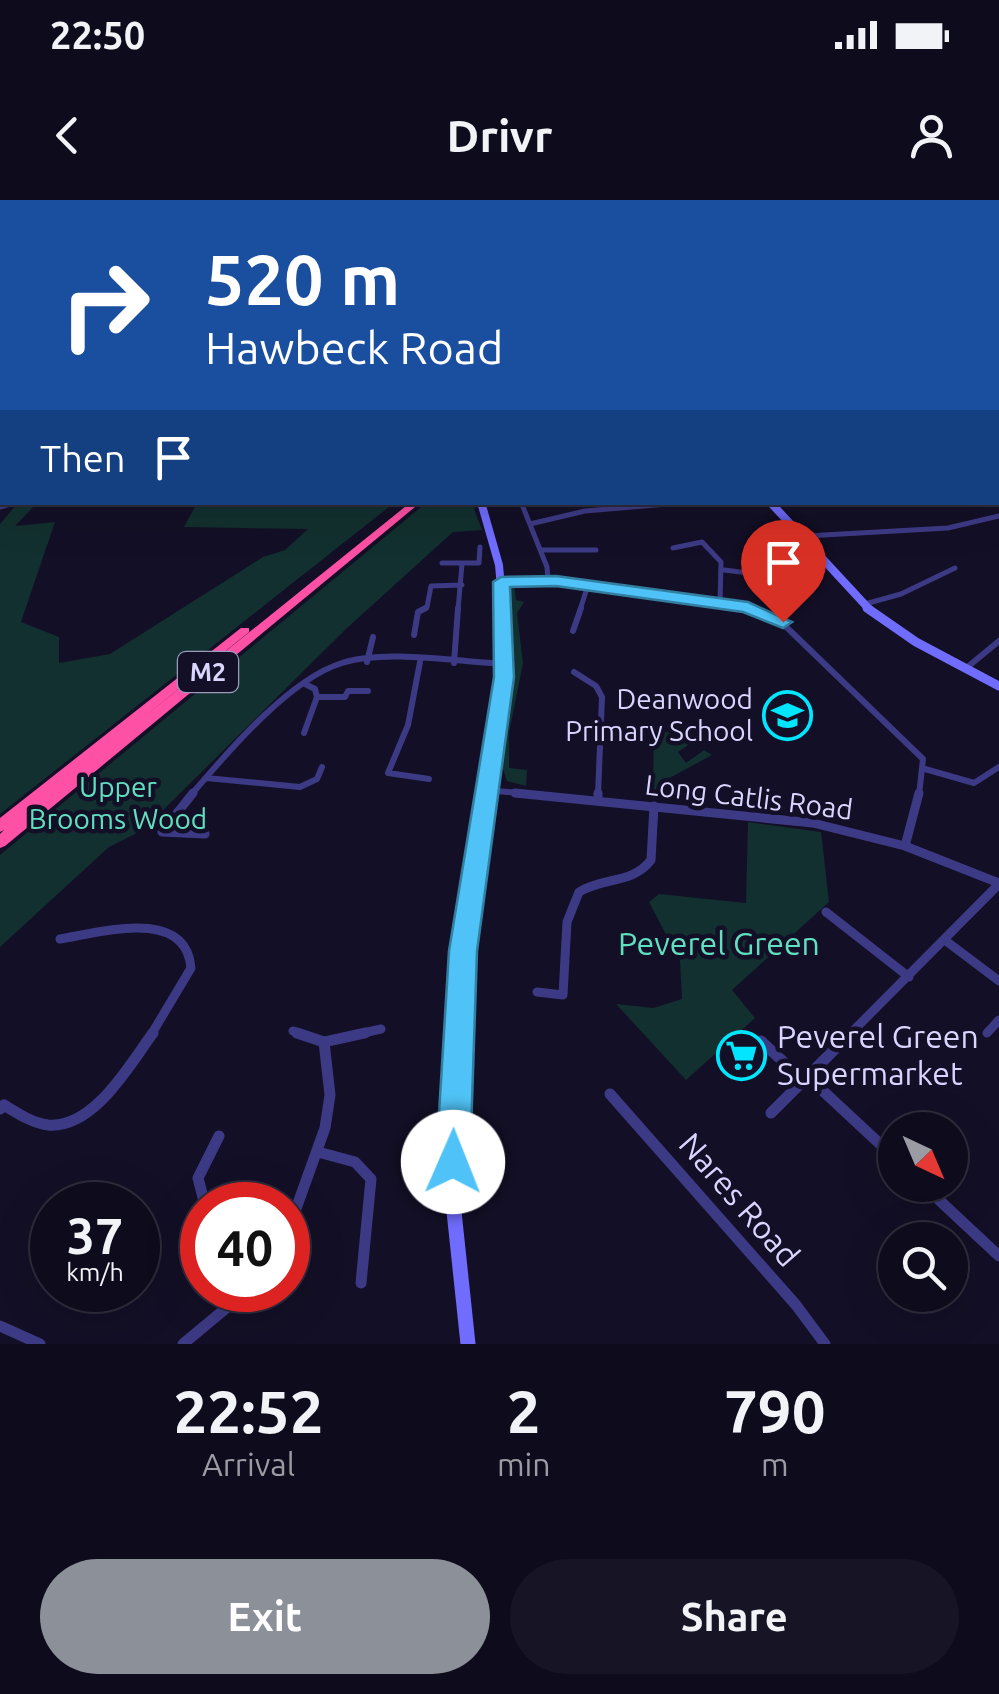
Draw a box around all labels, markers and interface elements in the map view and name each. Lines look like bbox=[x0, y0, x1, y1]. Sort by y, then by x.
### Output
text: 22:50 bbox=[50, 14, 145, 56]
icon: back bbox=[40, 108, 95, 163]
icon: person bbox=[904, 108, 959, 163]
text: Drivr bbox=[447, 110, 552, 161]
icon: right bbox=[40, 240, 170, 370]
text: 520 m bbox=[205, 240, 400, 318]
text: Hawbeck Road bbox=[205, 322, 503, 373]
icon: arrive bbox=[146, 430, 201, 485]
text: Then bbox=[40, 437, 126, 479]
pin bbox=[741, 520, 826, 623]
icon: arrive bbox=[756, 535, 811, 590]
road number: M2 bbox=[178, 652, 238, 692]
place label: Deanwood Primary School bbox=[565, 683, 753, 746]
school or university icon: Deanwood Primary School bbox=[762, 689, 814, 741]
street label: Long Catlis Road bbox=[643, 768, 855, 825]
park label: Upper Brooms Wood bbox=[29, 771, 207, 834]
park label: Peverel Green bbox=[618, 925, 820, 961]
place label: Peverel Green Supermarket bbox=[777, 1018, 979, 1091]
supermarket icon: Peverel Green Supermarket bbox=[716, 1029, 768, 1081]
position arrow bbox=[401, 1110, 505, 1214]
north arrow bbox=[878, 1112, 968, 1202]
map controls bbox=[878, 1112, 968, 1312]
street label: Nares Road bbox=[672, 1126, 807, 1273]
speed limit sign: 40 bbox=[180, 1182, 310, 1312]
text: 37 bbox=[67, 1207, 123, 1263]
button: search bbox=[878, 1222, 968, 1312]
text: km/h bbox=[66, 1258, 124, 1286]
text: 22:52 bbox=[173, 1377, 324, 1444]
text: 2 bbox=[507, 1377, 541, 1444]
text: 790 bbox=[724, 1377, 826, 1444]
text: Arrival bbox=[202, 1446, 295, 1482]
text: min bbox=[497, 1446, 551, 1482]
text: m bbox=[761, 1446, 789, 1482]
button: Exit bbox=[40, 1559, 490, 1674]
button: Share bbox=[510, 1559, 959, 1674]

